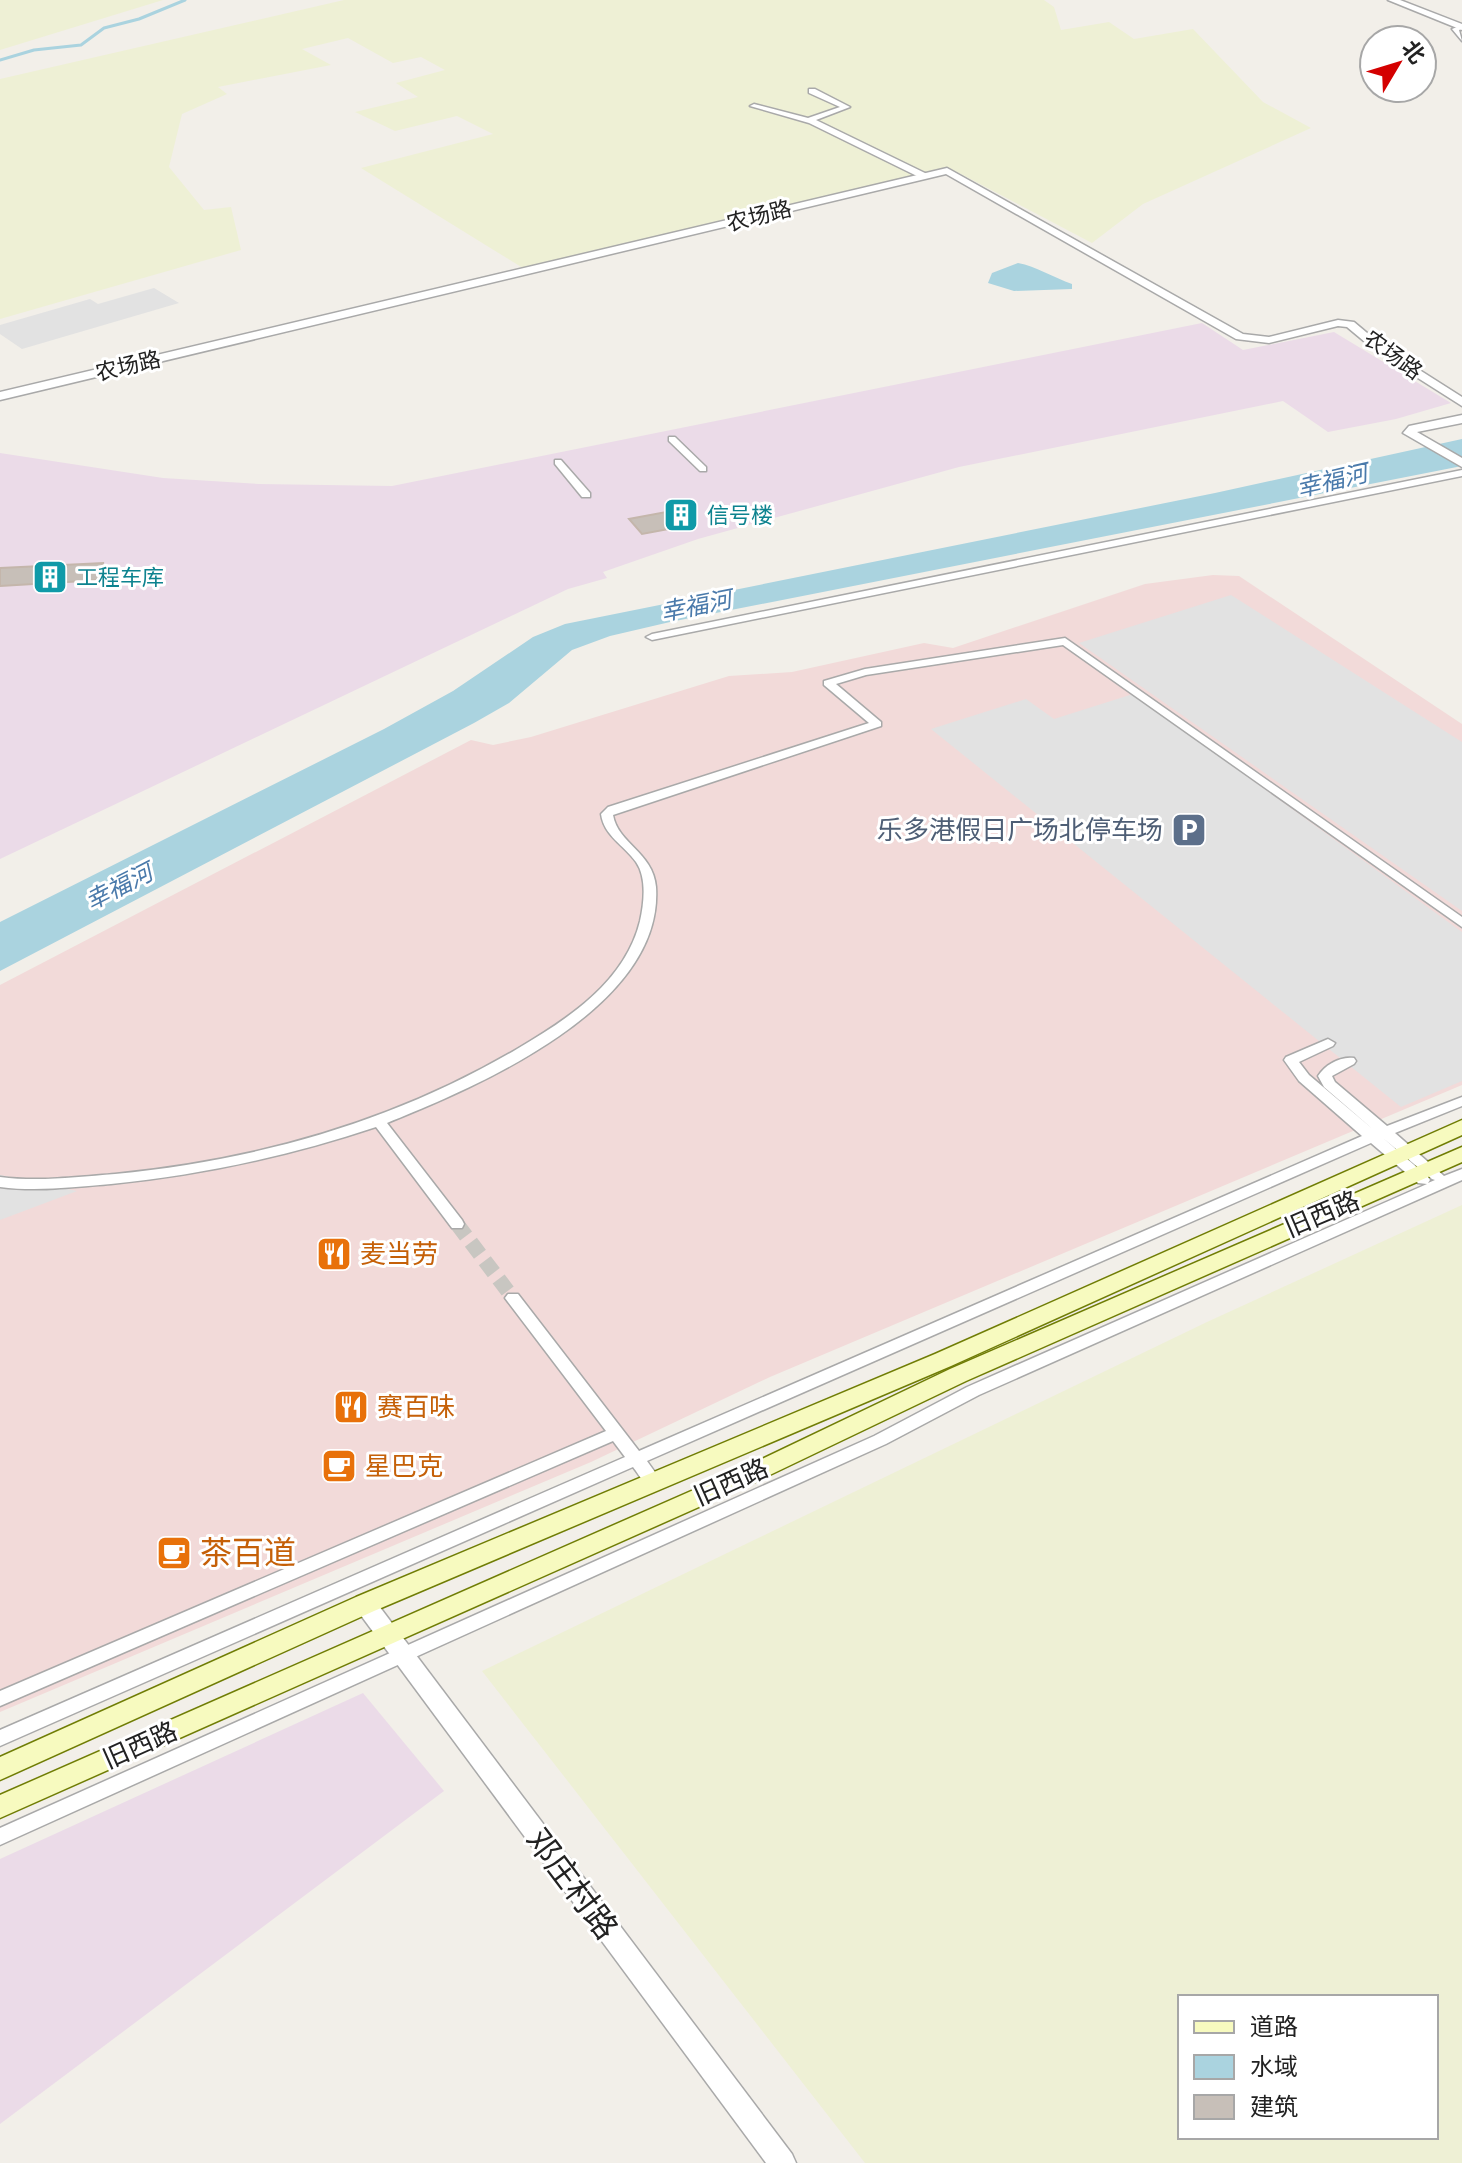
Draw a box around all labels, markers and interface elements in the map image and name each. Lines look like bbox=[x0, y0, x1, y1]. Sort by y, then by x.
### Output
north arrow bbox=[1358, 24, 1438, 104]
text: 北 bbox=[1397, 36, 1430, 68]
street label: 农场路 bbox=[724, 196, 794, 236]
street label: 农场路 bbox=[1359, 325, 1427, 385]
street label: 农场路 bbox=[93, 346, 163, 386]
water label: 幸福河 bbox=[1294, 458, 1374, 503]
building icon: 信号楼 bbox=[662, 496, 700, 534]
place label: 信号楼 bbox=[707, 503, 773, 528]
building icon: 工程车库 bbox=[31, 558, 69, 596]
place label: 工程车库 bbox=[76, 565, 164, 590]
water label: 幸福河 bbox=[658, 585, 738, 627]
parking icon: 乐多港假日广场北停车场 bbox=[1170, 811, 1208, 849]
place label: 乐多港假日广场北停车场 bbox=[877, 815, 1163, 845]
water label: 幸福河 bbox=[81, 856, 161, 916]
street label: 旧西路 bbox=[1280, 1185, 1364, 1243]
restaurant icon: 麦当劳 bbox=[315, 1235, 353, 1273]
place label: 麦当劳 bbox=[360, 1239, 438, 1269]
restaurant icon: 赛百味 bbox=[332, 1388, 370, 1426]
place label: 赛百味 bbox=[377, 1392, 455, 1422]
cafe icon: 星巴克 bbox=[320, 1447, 358, 1485]
place label: 星巴克 bbox=[365, 1451, 443, 1481]
street label: 旧西路 bbox=[689, 1452, 773, 1512]
cafe icon: 茶百道 bbox=[155, 1534, 193, 1572]
place label: 茶百道 bbox=[200, 1534, 296, 1572]
street label: 旧西路 bbox=[98, 1715, 182, 1775]
street label: 邓庄村路 bbox=[518, 1821, 626, 1947]
legend bbox=[1178, 1995, 1438, 2139]
text: 道路 bbox=[1250, 2013, 1298, 2041]
text: 水域 bbox=[1250, 2053, 1298, 2081]
text: 建筑 bbox=[1250, 2093, 1298, 2121]

